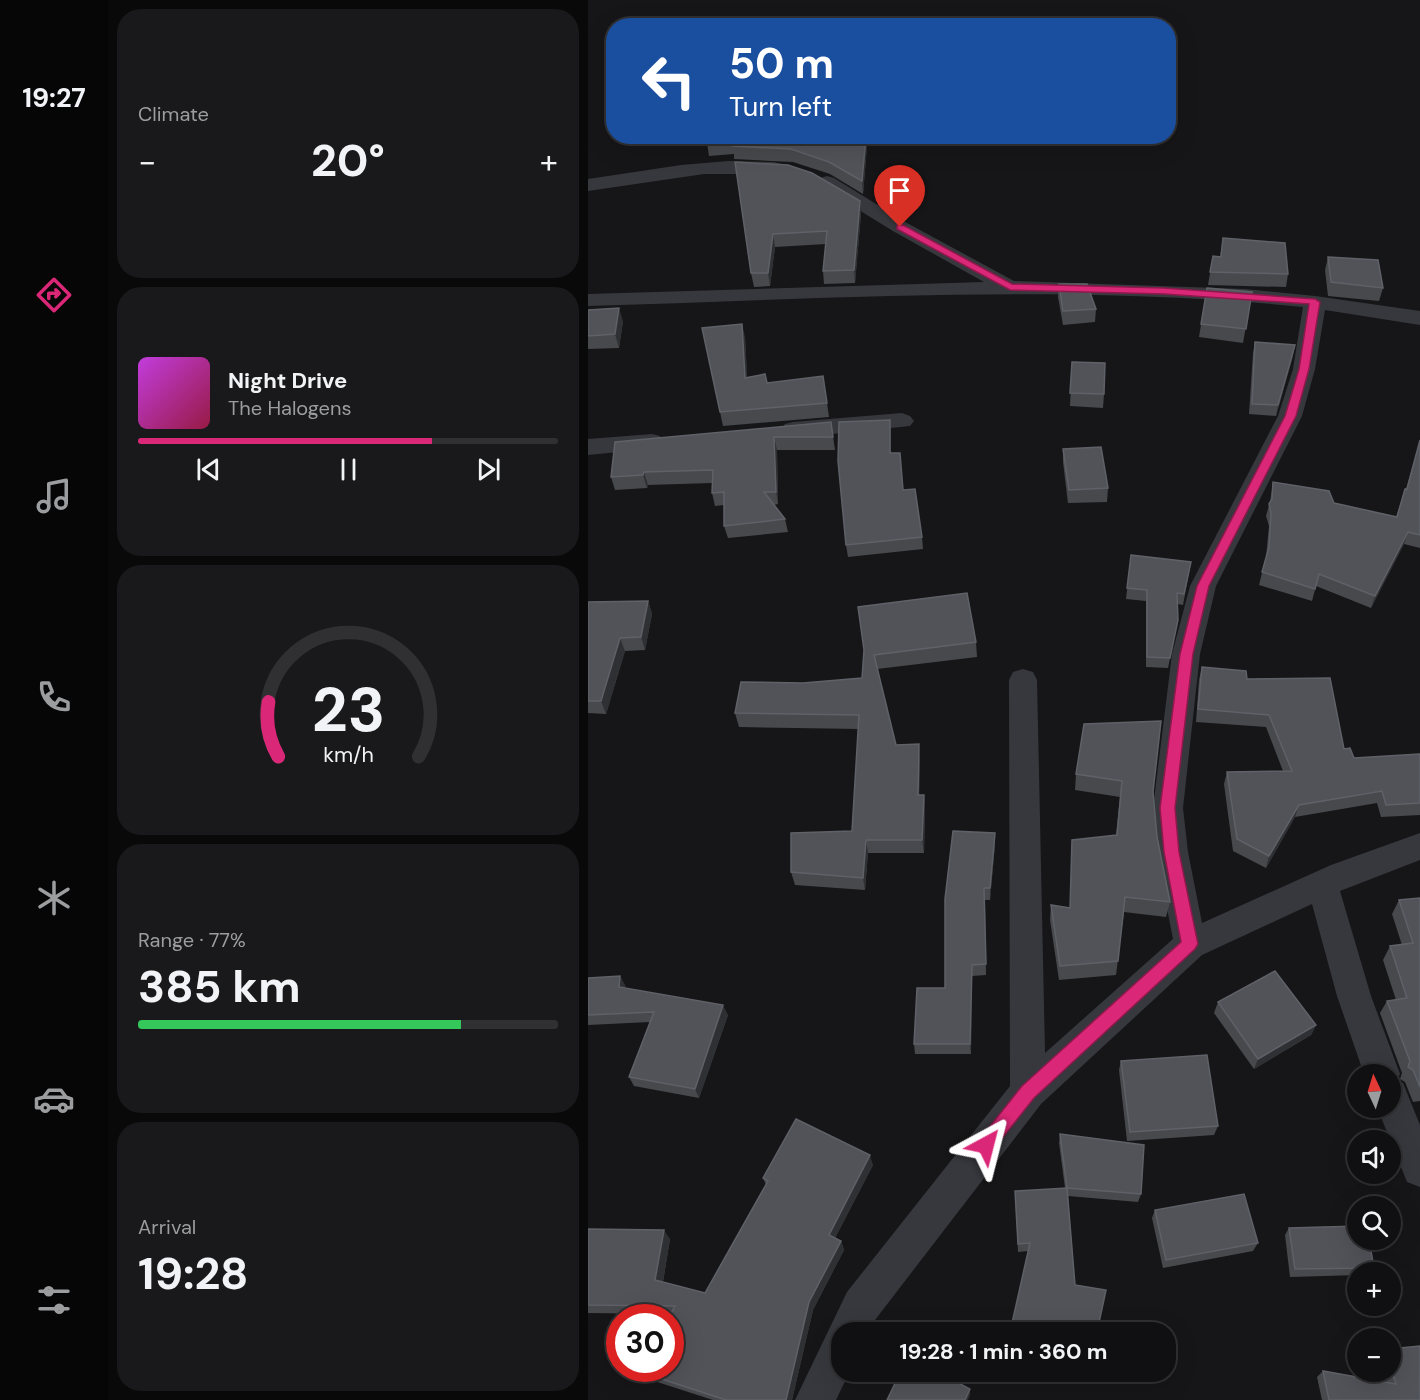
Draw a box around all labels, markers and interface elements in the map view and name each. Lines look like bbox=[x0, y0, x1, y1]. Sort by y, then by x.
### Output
text: 50 m bbox=[729, 36, 834, 91]
icon: left bbox=[630, 42, 708, 120]
text: 19:27 bbox=[22, 80, 86, 115]
text: Turn left bbox=[729, 89, 832, 124]
text: Climate bbox=[138, 101, 209, 127]
text: 20° bbox=[311, 131, 385, 190]
text: − bbox=[138, 140, 156, 183]
text: + bbox=[540, 140, 558, 183]
pin bbox=[874, 165, 925, 227]
icon: arrive bbox=[883, 174, 916, 207]
icon: directions bbox=[33, 274, 75, 316]
text: Night Drive bbox=[228, 366, 347, 395]
text: The Halogens bbox=[228, 395, 351, 421]
icon: previous bbox=[192, 453, 225, 486]
icon: pause bbox=[332, 453, 365, 486]
icon: next bbox=[472, 453, 505, 486]
icon: music bbox=[33, 475, 75, 517]
text: 23 bbox=[311, 669, 385, 750]
icon: phone bbox=[33, 676, 75, 718]
text: km/h bbox=[323, 741, 373, 769]
icon: climate bbox=[33, 877, 75, 919]
text: Range · 77% bbox=[138, 927, 246, 953]
text: 385 km bbox=[138, 957, 301, 1016]
north arrow bbox=[1347, 1064, 1401, 1118]
map controls bbox=[1347, 1064, 1401, 1382]
icon: car bbox=[33, 1078, 75, 1120]
position arrow bbox=[954, 1113, 1018, 1177]
button: sound bbox=[1347, 1130, 1401, 1184]
button: search bbox=[1347, 1196, 1401, 1250]
text: Arrival bbox=[138, 1214, 196, 1240]
text: 19:28 bbox=[138, 1244, 249, 1303]
button: + bbox=[1347, 1262, 1401, 1316]
icon: filters bbox=[33, 1279, 75, 1321]
speed limit sign: 30 bbox=[606, 1304, 684, 1382]
button: − bbox=[1347, 1328, 1401, 1382]
text: 19:28 · 1 min · 360 m bbox=[900, 1337, 1107, 1366]

